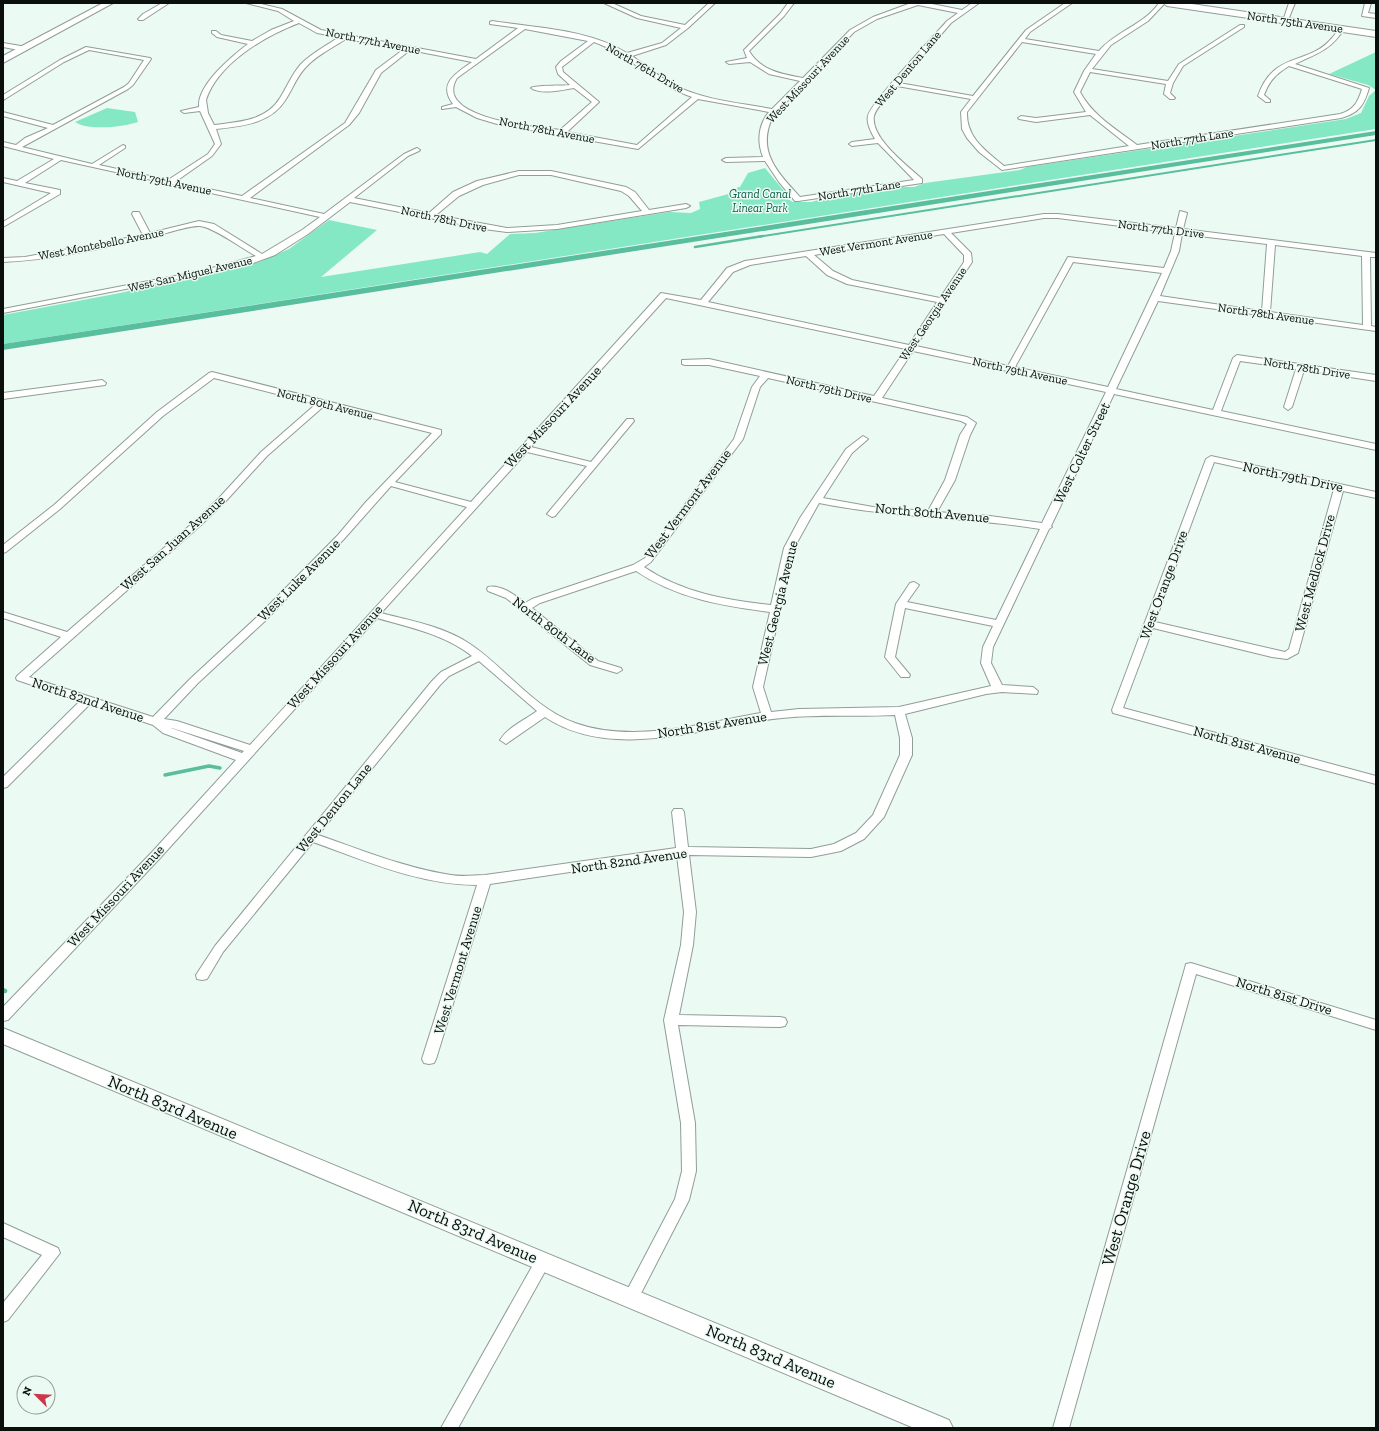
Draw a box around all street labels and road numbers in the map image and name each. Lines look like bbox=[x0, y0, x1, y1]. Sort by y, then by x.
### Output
street label: North 75th Avenue bbox=[1246, 8, 1344, 36]
street label: North 77th Avenue bbox=[324, 25, 422, 57]
street label: West Denton Lane bbox=[872, 28, 944, 110]
street label: West Missouri Avenue bbox=[764, 32, 853, 126]
street label: North 76th Drive bbox=[604, 40, 687, 96]
street label: North 78th Avenue bbox=[498, 114, 596, 146]
street label: North 77th Lane bbox=[1150, 125, 1235, 152]
street label: North 79th Avenue bbox=[115, 164, 213, 198]
street label: North 77th Lane bbox=[817, 176, 902, 203]
street label: North 78th Drive bbox=[400, 203, 489, 235]
street label: North 77th Drive bbox=[1117, 217, 1205, 241]
street label: West Montebello Avenue bbox=[37, 225, 165, 263]
street label: West Vermont Avenue bbox=[818, 227, 934, 259]
street label: West San Miguel Avenue bbox=[127, 253, 254, 295]
street label: West Georgia Avenue bbox=[896, 264, 970, 364]
street label: North 78th Avenue bbox=[1217, 300, 1315, 328]
street label: North 79th Avenue bbox=[971, 354, 1069, 388]
street label: North 78th Drive bbox=[1263, 354, 1352, 382]
street label: West Missouri Avenue bbox=[501, 362, 605, 472]
street label: North 79th Drive bbox=[785, 372, 874, 406]
street label: North 80th Avenue bbox=[276, 385, 375, 423]
street label: West Colter Street bbox=[1050, 399, 1114, 507]
street label: West Vermont Avenue bbox=[641, 445, 735, 562]
street label: North 79th Drive bbox=[1241, 458, 1345, 496]
street label: West San Juan Avenue bbox=[117, 491, 229, 594]
street label: North 80th Avenue bbox=[874, 500, 990, 527]
street label: West Medlock Drive bbox=[1291, 512, 1339, 633]
street label: West Orange Drive bbox=[1136, 528, 1192, 642]
street label: West Luke Avenue bbox=[254, 535, 344, 625]
street label: West Georgia Avenue bbox=[754, 538, 802, 667]
street label: North 80th Lane bbox=[509, 593, 599, 667]
street label: West Missouri Avenue bbox=[284, 601, 386, 712]
street label: North 82nd Avenue bbox=[30, 674, 147, 726]
street label: North 81st Avenue bbox=[656, 708, 768, 742]
street label: North 81st Avenue bbox=[1191, 722, 1303, 768]
street label: West Denton Lane bbox=[293, 759, 376, 856]
street label: West Missouri Avenue bbox=[64, 841, 168, 951]
street label: North 82nd Avenue bbox=[570, 844, 688, 878]
street label: West Vermont Avenue bbox=[430, 903, 486, 1036]
street label: North 81st Drive bbox=[1234, 973, 1334, 1019]
street label: North 83rd Avenue bbox=[105, 1071, 241, 1143]
street label: West Orange Drive bbox=[1097, 1128, 1155, 1268]
street label: North 83rd Avenue bbox=[405, 1195, 541, 1267]
street label: North 83rd Avenue bbox=[703, 1320, 839, 1392]

